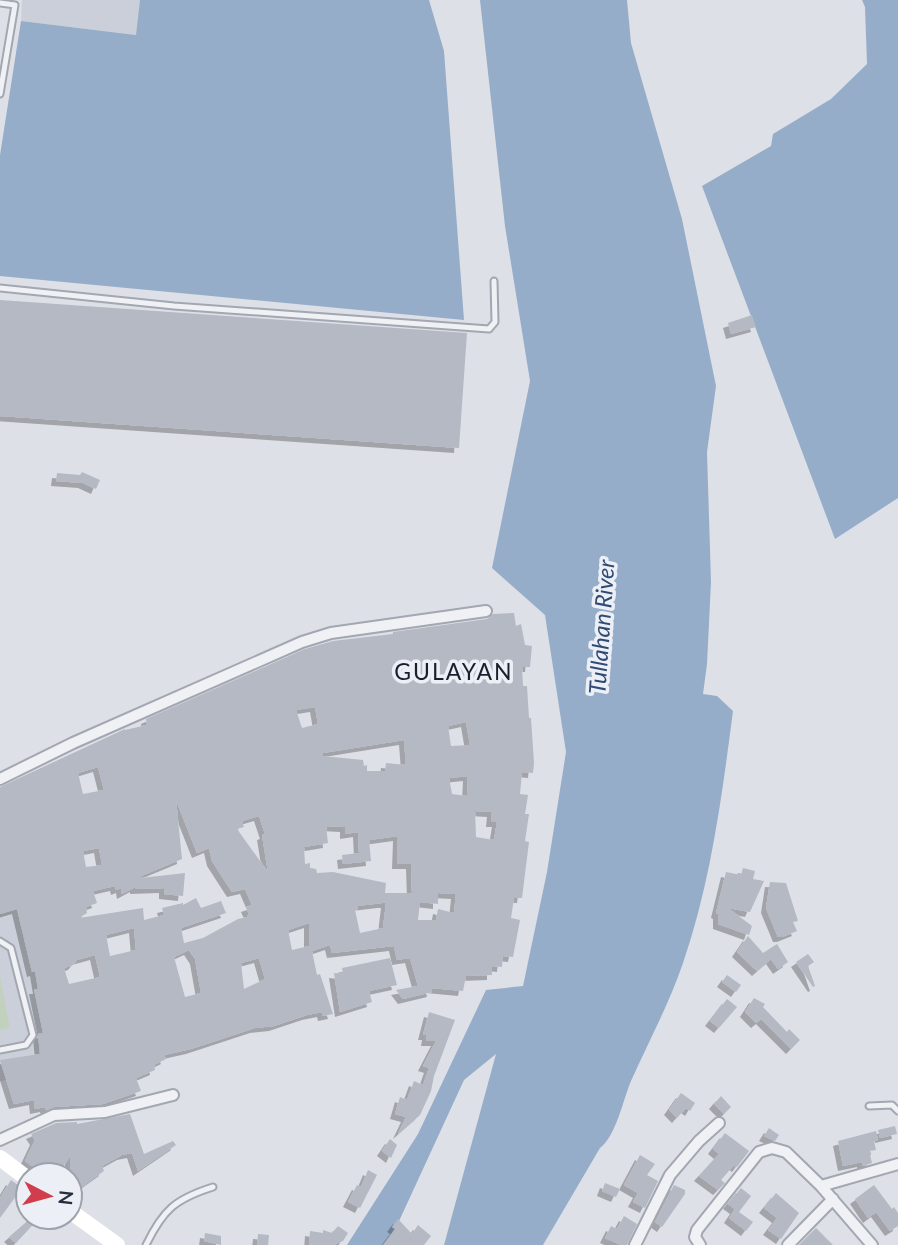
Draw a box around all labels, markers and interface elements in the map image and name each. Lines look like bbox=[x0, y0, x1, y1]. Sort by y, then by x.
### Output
water label: Tullahan River bbox=[582, 558, 620, 695]
district label: GULAYAN bbox=[394, 657, 514, 685]
north arrow bbox=[14, 1161, 84, 1231]
text: N bbox=[54, 1189, 79, 1206]

